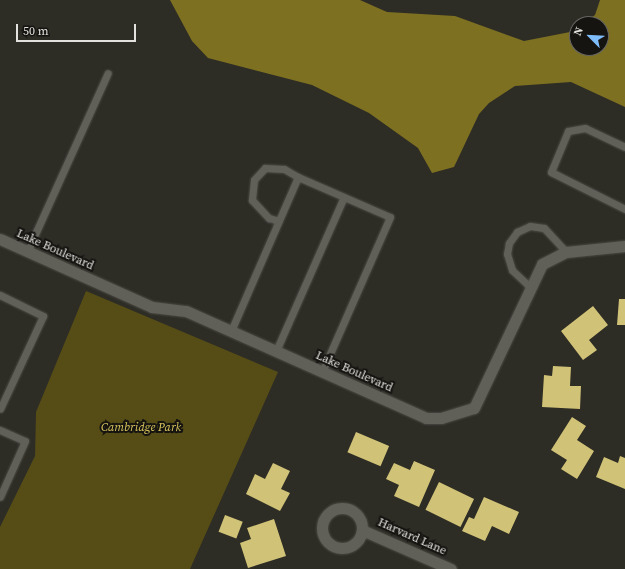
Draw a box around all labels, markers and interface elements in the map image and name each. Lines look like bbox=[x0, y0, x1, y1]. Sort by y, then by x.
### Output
scale bar bbox=[18, 16, 138, 42]
north arrow bbox=[569, 16, 609, 56]
text: 50 m bbox=[23, 23, 49, 39]
text: N bbox=[570, 25, 587, 38]
street label: Lake Boulevard bbox=[14, 227, 96, 273]
street label: Lake Boulevard bbox=[313, 349, 395, 395]
park label: Cambridge Park bbox=[101, 421, 181, 435]
street label: Harvard Lane bbox=[375, 515, 449, 559]

